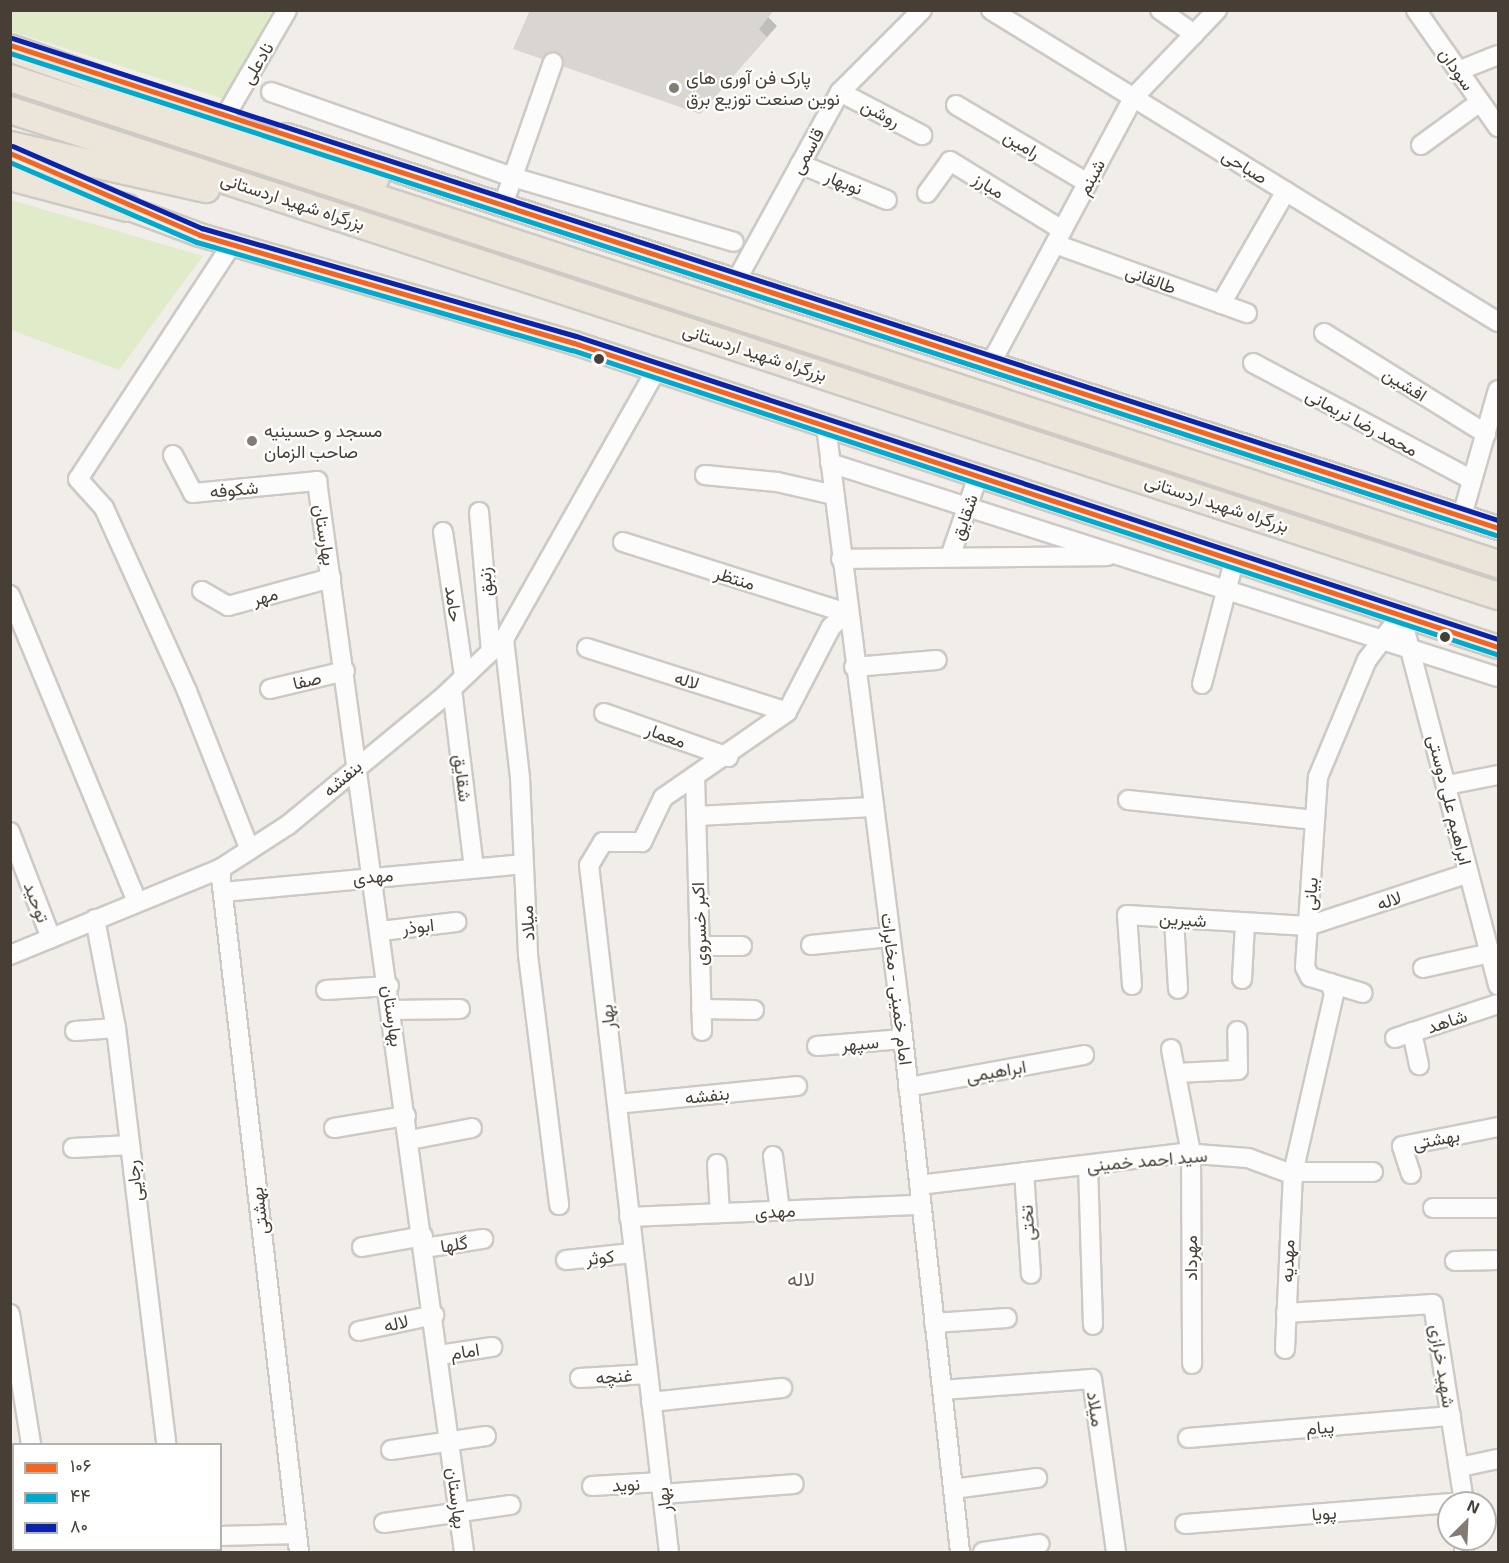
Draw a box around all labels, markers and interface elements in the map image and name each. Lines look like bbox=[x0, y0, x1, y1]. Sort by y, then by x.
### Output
street label: نادعلی bbox=[236, 38, 278, 88]
street label: سودان bbox=[1435, 43, 1479, 95]
place label: پارک فن آوری های نوین صنعت توزیع برق bbox=[686, 67, 840, 110]
marker: پارک فن آوری های نوین صنعت توزیع برق bbox=[667, 81, 681, 95]
street label: روشن bbox=[858, 94, 904, 132]
street label: قاسمی bbox=[786, 124, 828, 178]
street label: رامین bbox=[1000, 125, 1044, 163]
street label: صباحی bbox=[1218, 144, 1272, 188]
street label: شبنم bbox=[1073, 155, 1109, 199]
street label: نوبهار bbox=[822, 165, 866, 199]
street label: مبارز bbox=[969, 167, 1009, 203]
street label: بزرگراه شهید اردستانی bbox=[218, 168, 368, 234]
street label: طالقانی bbox=[1123, 260, 1179, 298]
street label: بزرگراه شهید اردستانی bbox=[680, 319, 830, 385]
unlabelled marker bbox=[593, 353, 605, 365]
street label: افشین bbox=[1379, 362, 1431, 406]
street label: محمد رضا نریمانی bbox=[1302, 383, 1422, 461]
place label: مسجد و حسینیه صاحب الزمان bbox=[264, 420, 382, 462]
marker: مسجد و حسینیه صاحب الزمان bbox=[245, 434, 259, 448]
street label: بزرگراه شهید اردستانی bbox=[1142, 470, 1292, 536]
street label: شکوفه bbox=[209, 476, 259, 502]
street label: شقایق bbox=[946, 491, 982, 543]
street label: بهارستان bbox=[310, 503, 340, 567]
street label: منتظر bbox=[712, 562, 758, 594]
street label: زنبق bbox=[473, 567, 497, 597]
street label: مهر bbox=[250, 582, 280, 610]
street label: حامد bbox=[441, 585, 467, 623]
unlabelled marker bbox=[1439, 631, 1451, 643]
street label: صفا bbox=[291, 666, 323, 694]
street label: لاله bbox=[672, 666, 702, 694]
street label: معمار bbox=[643, 718, 689, 752]
street label: ابراهیم علی دوستی bbox=[1423, 733, 1477, 867]
street label: شقایق bbox=[449, 753, 477, 803]
street label: بنفشه bbox=[318, 755, 366, 801]
street label: مهدی bbox=[352, 863, 394, 889]
street label: بیانی bbox=[1298, 877, 1322, 911]
street label: توحید bbox=[19, 879, 55, 925]
street label: اکبر خسروی bbox=[687, 882, 711, 966]
street label: لاله bbox=[1374, 886, 1404, 914]
street label: میلاد bbox=[515, 905, 539, 941]
street label: شیرین bbox=[1159, 907, 1207, 931]
street label: امام خمینی - مخابرات bbox=[877, 912, 917, 1066]
street label: ابوذر bbox=[401, 914, 435, 938]
street label: بهارستان bbox=[378, 984, 408, 1048]
street label: بهار bbox=[595, 1003, 619, 1031]
street label: شاهد bbox=[1424, 1004, 1470, 1038]
street label: سپهر bbox=[840, 1031, 880, 1055]
street label: ابراهیمی bbox=[964, 1055, 1028, 1087]
street label: بنفشه bbox=[684, 1082, 730, 1108]
street label: بهشتی bbox=[1411, 1124, 1461, 1154]
street label: سید احمد خمینی bbox=[1086, 1144, 1208, 1176]
street label: رجایی bbox=[121, 1159, 147, 1203]
street label: بهشتی bbox=[245, 1186, 273, 1236]
street label: مهدی bbox=[754, 1199, 796, 1223]
street label: تختی bbox=[1015, 1204, 1039, 1242]
street label: گلها bbox=[439, 1231, 469, 1257]
street label: مهرداد bbox=[1179, 1235, 1201, 1281]
street label: مهدیه bbox=[1275, 1239, 1299, 1283]
street label: کوثر bbox=[585, 1245, 615, 1269]
district label: لاله bbox=[787, 1266, 815, 1290]
street label: لاله bbox=[382, 1310, 410, 1336]
street label: شهید خرازی bbox=[1426, 1323, 1460, 1409]
street label: امام bbox=[449, 1338, 481, 1364]
street label: غنچه bbox=[595, 1364, 633, 1388]
street label: میلاد bbox=[1083, 1390, 1109, 1428]
street label: پیام bbox=[1305, 1415, 1335, 1439]
legend bbox=[12, 1443, 222, 1551]
text: ۱۰۶ bbox=[70, 1454, 92, 1476]
street label: بهارستان bbox=[443, 1466, 471, 1530]
street label: نوید bbox=[611, 1472, 641, 1496]
text: ۴۴ bbox=[70, 1484, 91, 1506]
street label: بهار bbox=[651, 1486, 675, 1514]
north arrow bbox=[1437, 1491, 1497, 1551]
text: N bbox=[1465, 1495, 1483, 1517]
street label: پویا bbox=[1311, 1501, 1337, 1525]
text: ۸۰ bbox=[70, 1514, 88, 1536]

